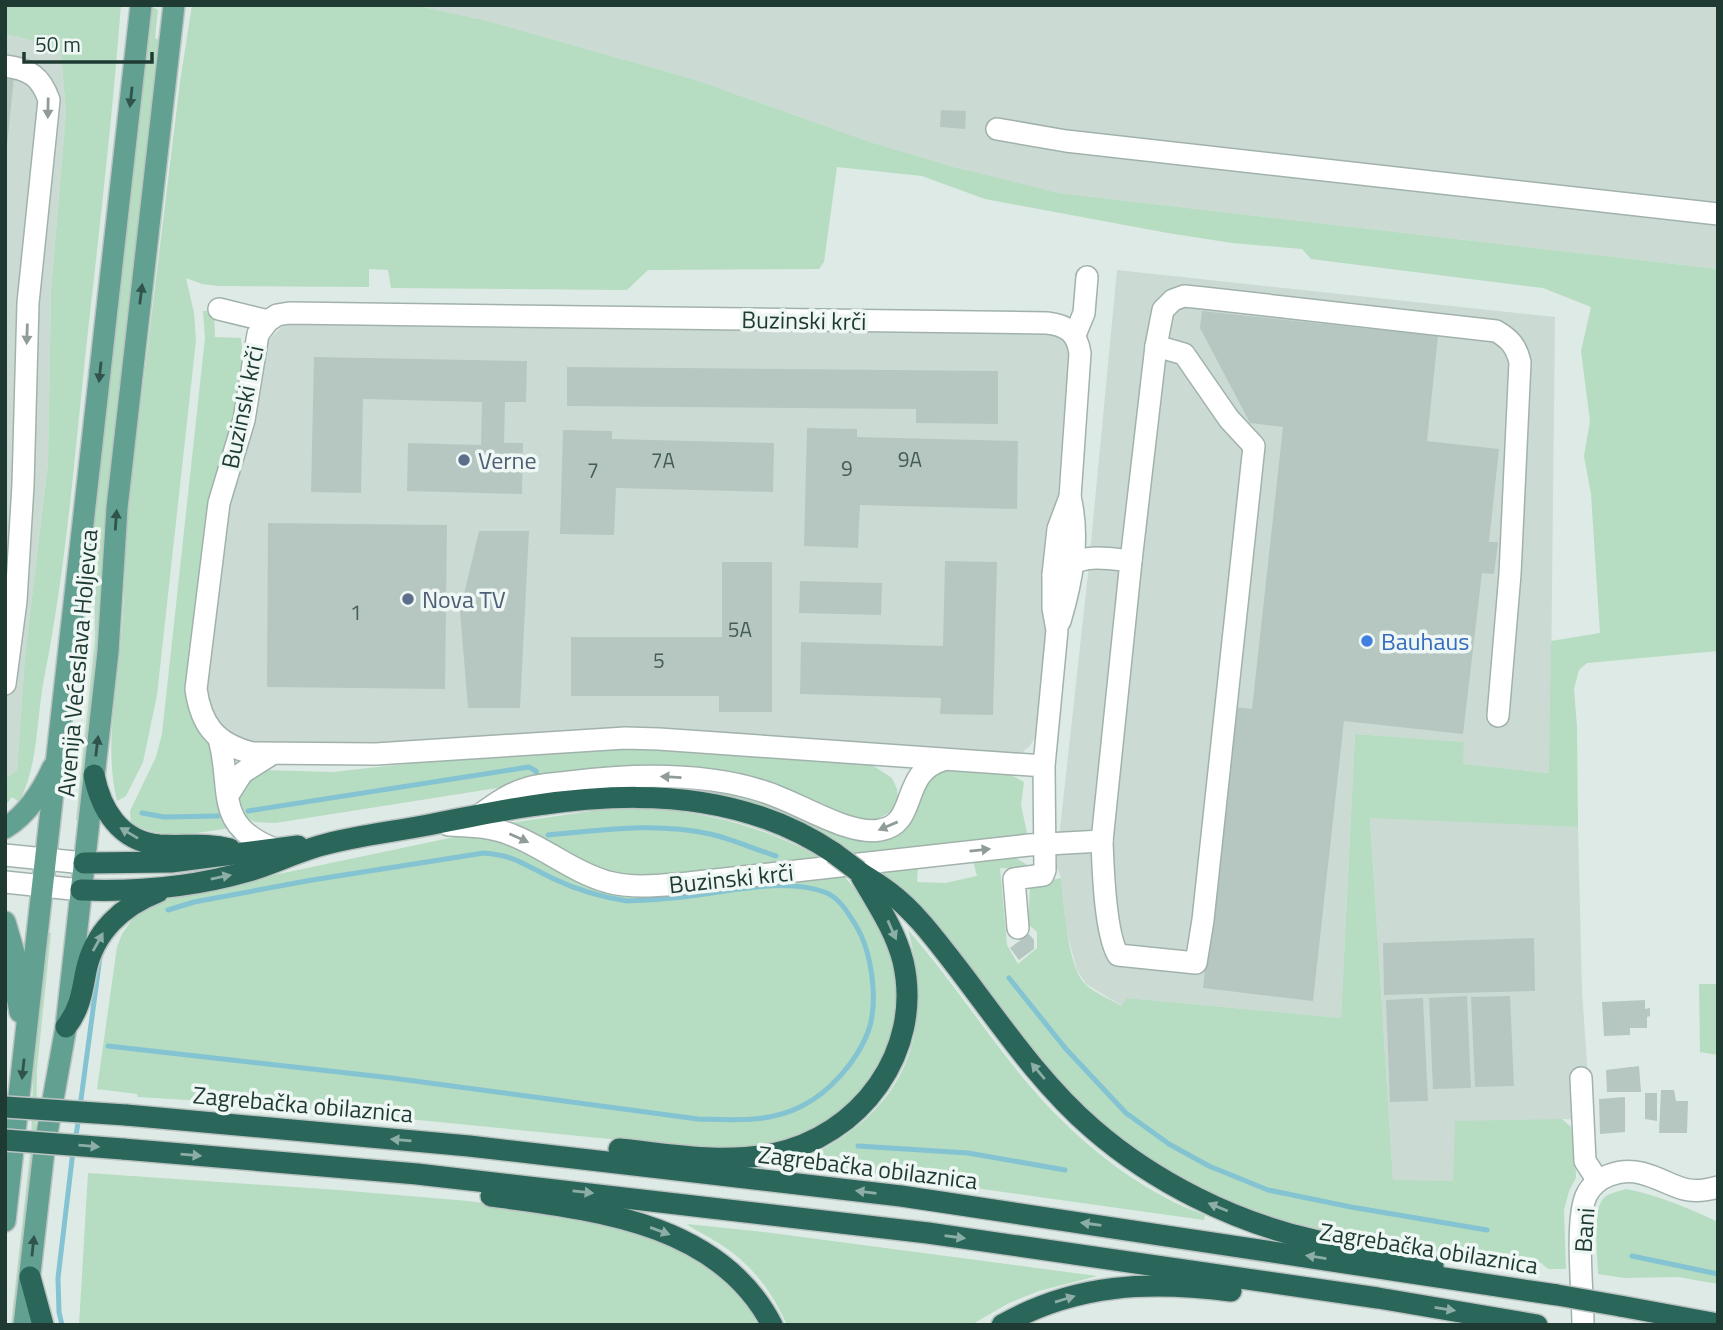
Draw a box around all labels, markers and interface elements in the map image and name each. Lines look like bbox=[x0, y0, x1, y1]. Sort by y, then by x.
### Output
scale bar bbox=[24, 21, 152, 65]
text: 50 m bbox=[35, 28, 81, 60]
one-way arrow bbox=[125, 87, 136, 109]
one-way arrow bbox=[42, 97, 53, 119]
one-way arrow bbox=[136, 282, 147, 304]
street label: Buzinski krči bbox=[741, 301, 867, 339]
one-way arrow bbox=[22, 323, 33, 345]
street label: Buzinski krči bbox=[211, 342, 273, 472]
one-way arrow bbox=[95, 361, 106, 383]
place label: Verne bbox=[478, 442, 537, 478]
house number: 9A bbox=[898, 443, 923, 475]
house number: 7A bbox=[651, 444, 676, 476]
marker: Verne bbox=[456, 452, 472, 468]
house number: 9 bbox=[841, 452, 853, 484]
house number: 7 bbox=[587, 454, 599, 486]
one-way arrow bbox=[111, 508, 122, 530]
street label: Avenija Većeslava Holjevca bbox=[47, 528, 107, 798]
place label: Nova TV bbox=[422, 581, 506, 617]
marker: Nova TV bbox=[400, 591, 416, 607]
house number: 1 bbox=[350, 596, 362, 628]
house number: 5A bbox=[728, 613, 753, 645]
place label: Bauhaus bbox=[1381, 623, 1469, 659]
marker: Bauhaus bbox=[1359, 633, 1375, 649]
house number: 5 bbox=[653, 644, 665, 676]
one-way arrow bbox=[92, 735, 103, 757]
one-way arrow bbox=[659, 771, 681, 782]
one-way arrow bbox=[877, 821, 898, 832]
one-way arrow bbox=[119, 827, 139, 840]
one-way arrow bbox=[509, 832, 529, 844]
one-way arrow bbox=[970, 844, 992, 855]
street label: Buzinski krči bbox=[667, 854, 795, 902]
one-way arrow bbox=[211, 871, 233, 882]
one-way arrow bbox=[887, 920, 898, 941]
one-way arrow bbox=[92, 932, 104, 951]
one-way arrow bbox=[17, 1058, 28, 1080]
one-way arrow bbox=[1030, 1062, 1046, 1080]
street label: Zagrebačka obilaznica bbox=[191, 1076, 415, 1132]
one-way arrow bbox=[390, 1134, 412, 1145]
street label: Zagrebačka obilaznica bbox=[756, 1136, 980, 1198]
one-way arrow bbox=[78, 1141, 100, 1152]
one-way arrow bbox=[181, 1150, 203, 1161]
one-way arrow bbox=[572, 1187, 594, 1198]
one-way arrow bbox=[855, 1187, 877, 1198]
one-way arrow bbox=[1207, 1201, 1228, 1212]
street label: Bani bbox=[1564, 1206, 1604, 1254]
street label: Zagrebačka obilaznica bbox=[1317, 1213, 1541, 1283]
one-way arrow bbox=[1080, 1218, 1102, 1229]
one-way arrow bbox=[649, 1226, 670, 1237]
one-way arrow bbox=[944, 1232, 966, 1243]
one-way arrow bbox=[28, 1235, 39, 1257]
one-way arrow bbox=[1305, 1251, 1327, 1262]
one-way arrow bbox=[1055, 1293, 1076, 1303]
one-way arrow bbox=[1434, 1304, 1456, 1315]

